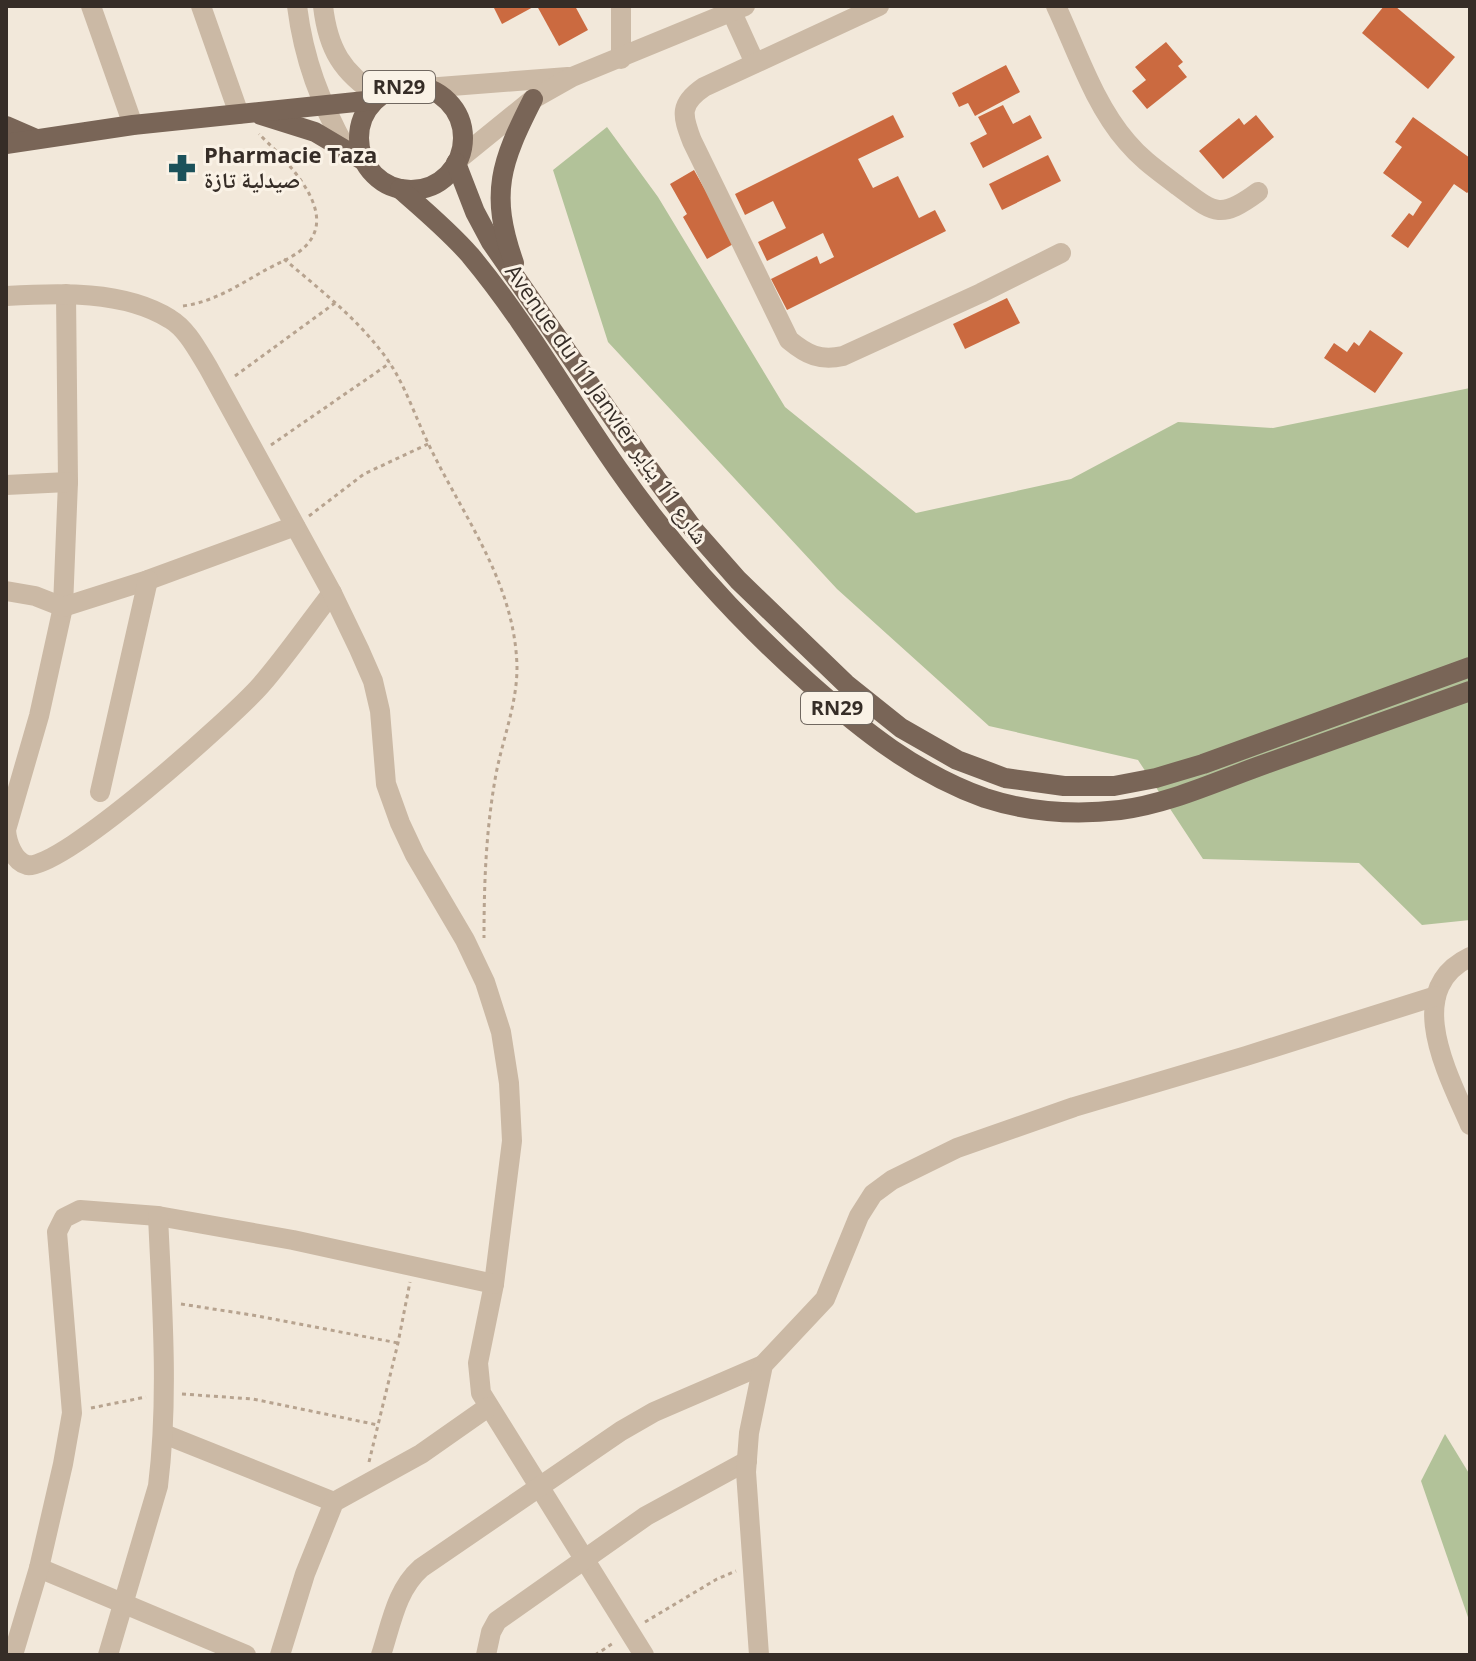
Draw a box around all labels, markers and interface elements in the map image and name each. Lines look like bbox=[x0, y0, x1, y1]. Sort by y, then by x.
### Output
road number: RN29 bbox=[363, 71, 435, 103]
place label: Pharmacie Taza صيدلية تازة bbox=[204, 139, 377, 194]
pharmacy icon: Pharmacie Taza صيدلية تازة bbox=[167, 153, 197, 183]
street label: Avenue du 11 Janvier شارع 11 يناير bbox=[499, 257, 716, 549]
road number: RN29 bbox=[801, 692, 873, 724]

